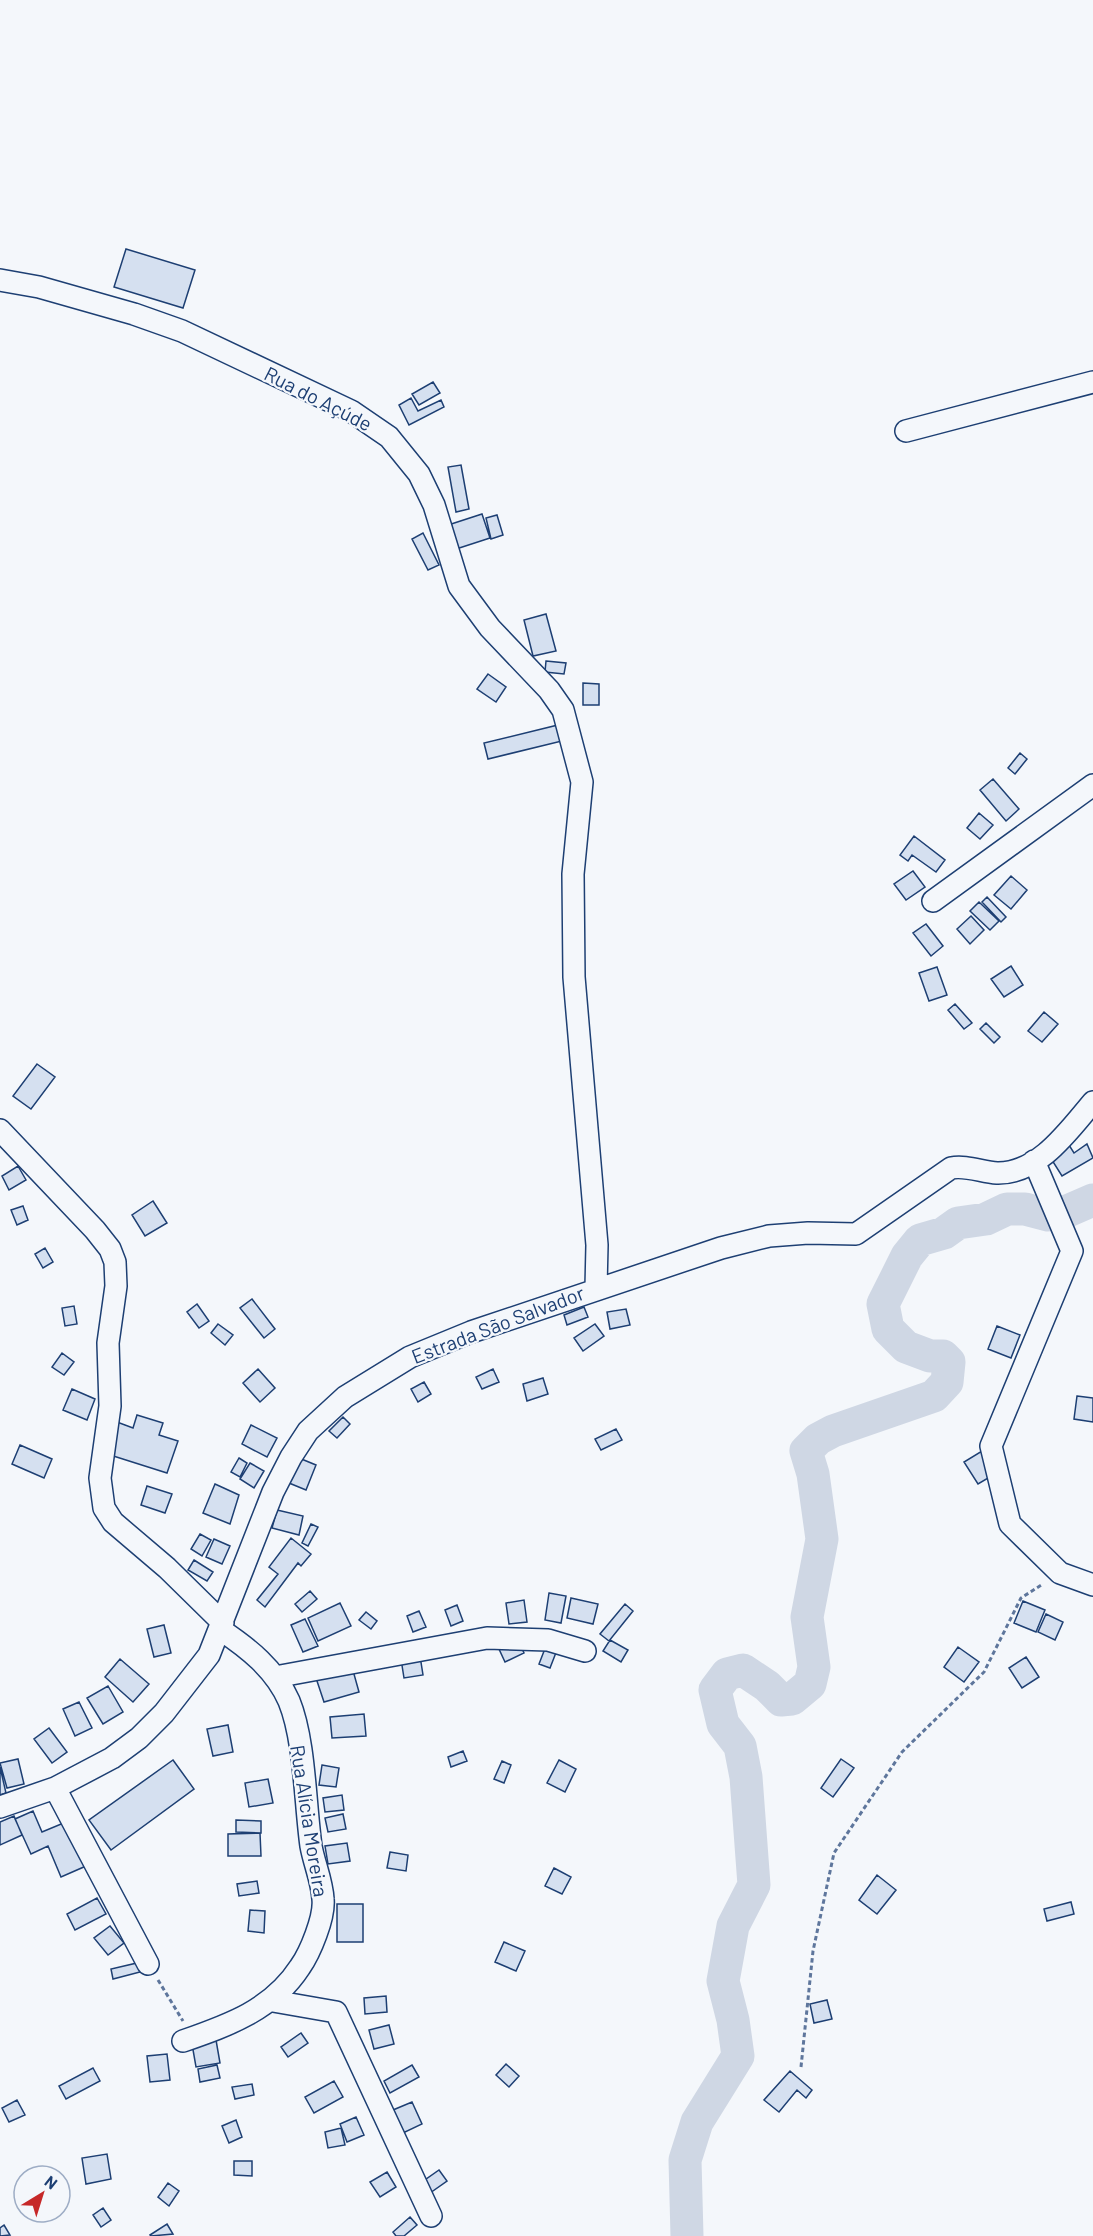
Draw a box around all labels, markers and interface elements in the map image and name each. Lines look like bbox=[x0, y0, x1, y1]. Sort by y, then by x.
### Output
street label: Rua do Açúde bbox=[261, 361, 376, 436]
street label: Estrada São Salvador bbox=[408, 1280, 587, 1368]
street label: Rua Alícia Moreira bbox=[286, 1743, 334, 1899]
north arrow bbox=[12, 2164, 72, 2224]
text: N bbox=[42, 2171, 62, 2193]

